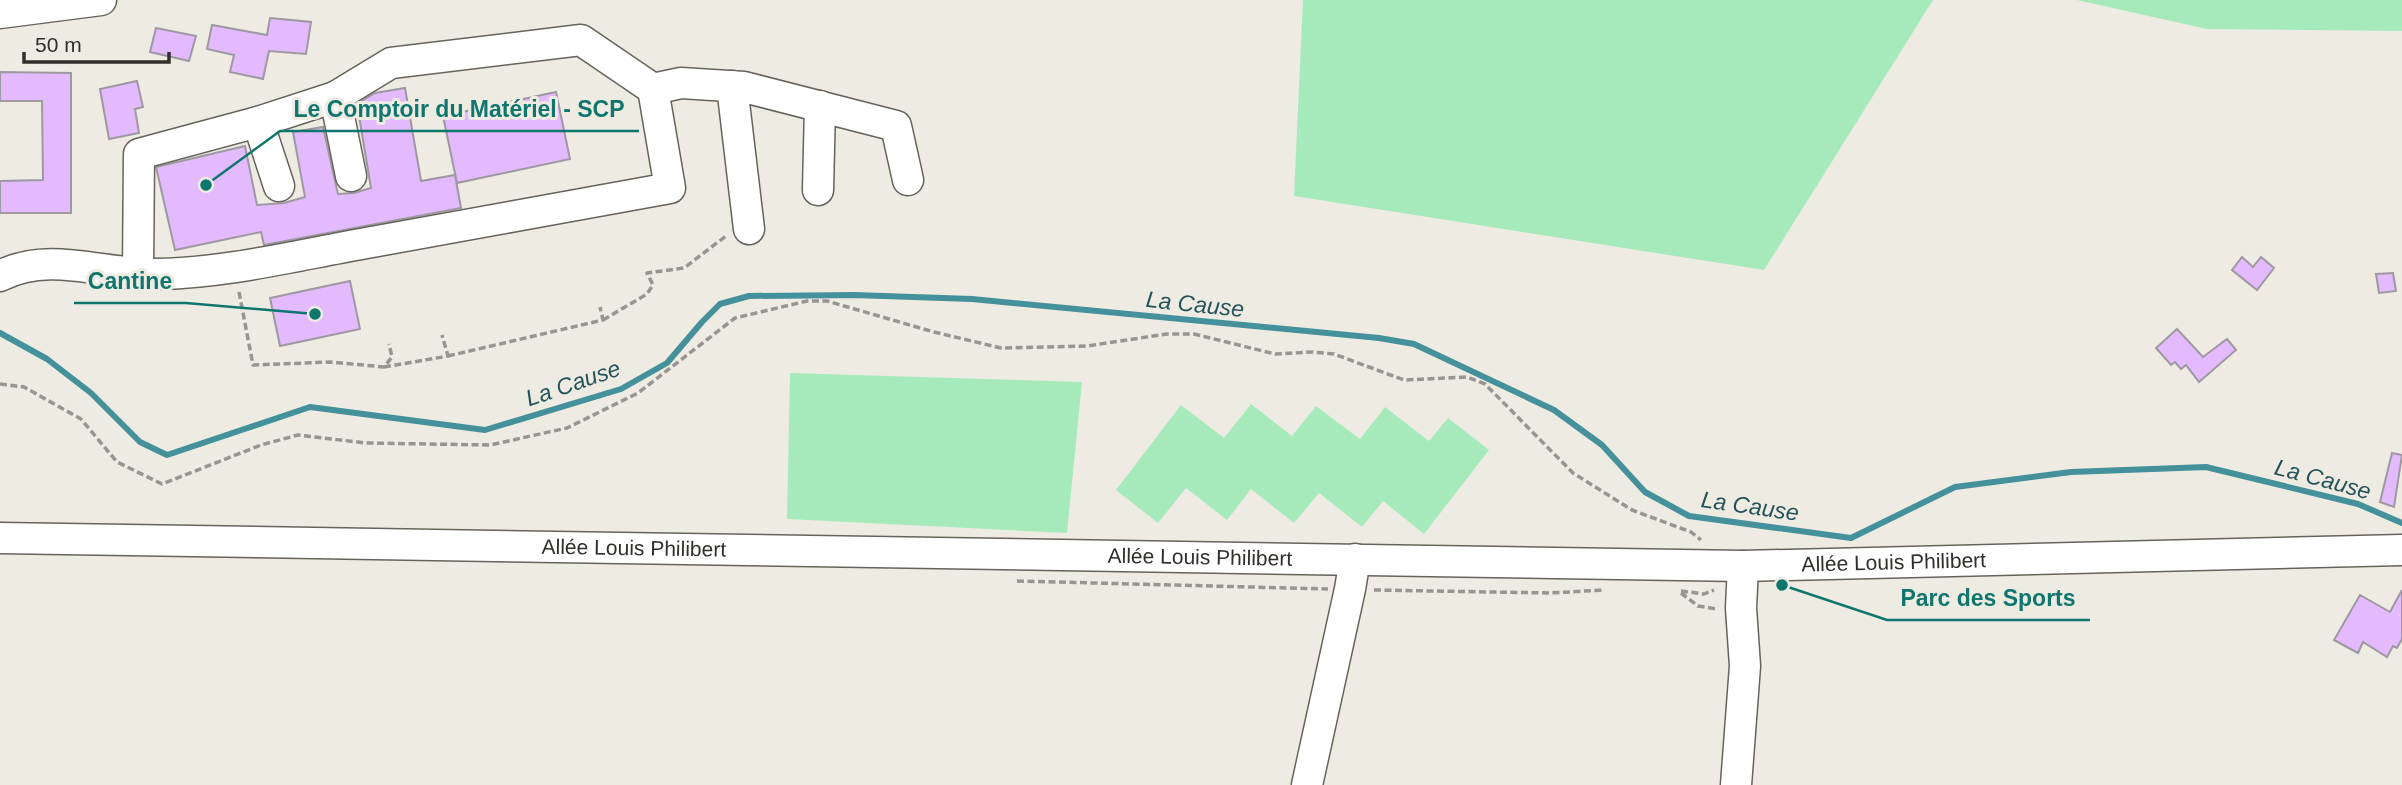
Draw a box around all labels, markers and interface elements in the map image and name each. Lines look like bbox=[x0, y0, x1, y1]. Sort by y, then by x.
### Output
scale bar bbox=[24, 21, 170, 65]
text: 50 m bbox=[35, 33, 82, 56]
callout: Le Comptoir du Matériel - SCP bbox=[280, 87, 639, 131]
text: Le Comptoir du Matériel - SCP bbox=[294, 96, 624, 122]
callout: Cantine bbox=[74, 259, 186, 303]
text: Cantine bbox=[88, 268, 172, 294]
water label: La Cause bbox=[1145, 286, 1245, 322]
water label: La Cause bbox=[522, 355, 624, 411]
water label: La Cause bbox=[2272, 454, 2374, 504]
water label: La Cause bbox=[1699, 486, 1801, 526]
street label: Allée Louis Philibert bbox=[541, 535, 727, 561]
street label: Allée Louis Philibert bbox=[1107, 544, 1292, 570]
street label: Allée Louis Philibert bbox=[1801, 548, 1986, 576]
callout: Parc des Sports bbox=[1887, 576, 2090, 620]
text: Parc des Sports bbox=[1900, 585, 2076, 611]

